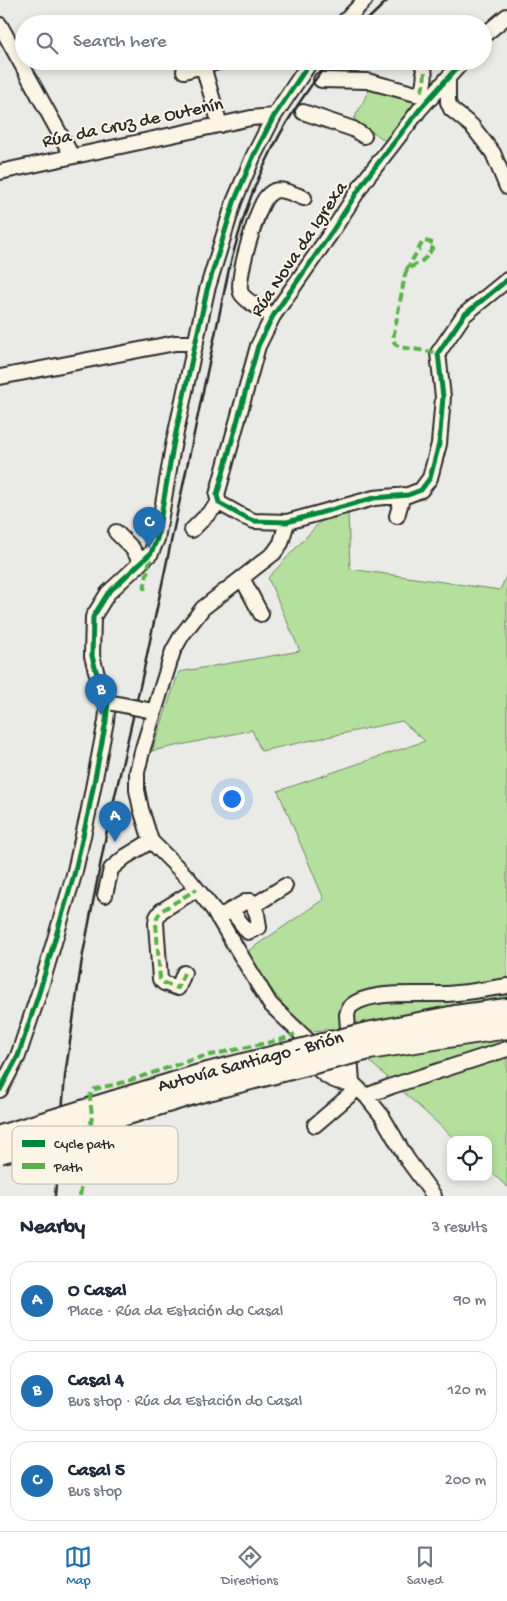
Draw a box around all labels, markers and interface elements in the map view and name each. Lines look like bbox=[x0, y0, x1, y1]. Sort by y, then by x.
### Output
search box bbox=[15, 15, 492, 70]
icon: search bbox=[33, 29, 61, 57]
text: Search here bbox=[73, 31, 167, 54]
street label: Rúa da Cruz de Outenín bbox=[40, 94, 226, 154]
street label: Rúa Nova da Igrexa bbox=[246, 177, 355, 322]
pin: C bbox=[133, 507, 165, 548]
pin: B bbox=[85, 674, 117, 715]
your location bbox=[219, 786, 245, 812]
pin: A bbox=[99, 801, 131, 842]
street label: Autovía Santiago - Brión bbox=[156, 1027, 346, 1099]
legend bbox=[12, 1126, 178, 1184]
map controls bbox=[447, 1136, 492, 1181]
button: locate bbox=[447, 1136, 492, 1181]
text: Cycle path bbox=[54, 1137, 115, 1154]
text: Path bbox=[53, 1160, 83, 1177]
text: Nearby bbox=[20, 1216, 85, 1241]
text: 3 results bbox=[432, 1219, 487, 1238]
text: O Casal bbox=[68, 1280, 127, 1303]
text: A bbox=[32, 1292, 42, 1311]
text: 90 m bbox=[454, 1292, 486, 1311]
text: Place · Rúa da Estación do Casal bbox=[68, 1303, 283, 1322]
text: Casal 4 bbox=[68, 1370, 124, 1393]
text: B bbox=[33, 1382, 41, 1401]
text: 120 m bbox=[447, 1382, 486, 1401]
text: Bus stop · Rúa da Estación do Casal bbox=[68, 1393, 302, 1412]
text: Casal 5 bbox=[68, 1460, 125, 1483]
text: C bbox=[33, 1472, 41, 1491]
text: 200 m bbox=[445, 1472, 486, 1491]
text: Bus stop bbox=[68, 1483, 122, 1502]
tab: Map bbox=[64, 1543, 92, 1590]
tab: Directions bbox=[221, 1543, 278, 1590]
tab: Saved bbox=[407, 1543, 443, 1590]

